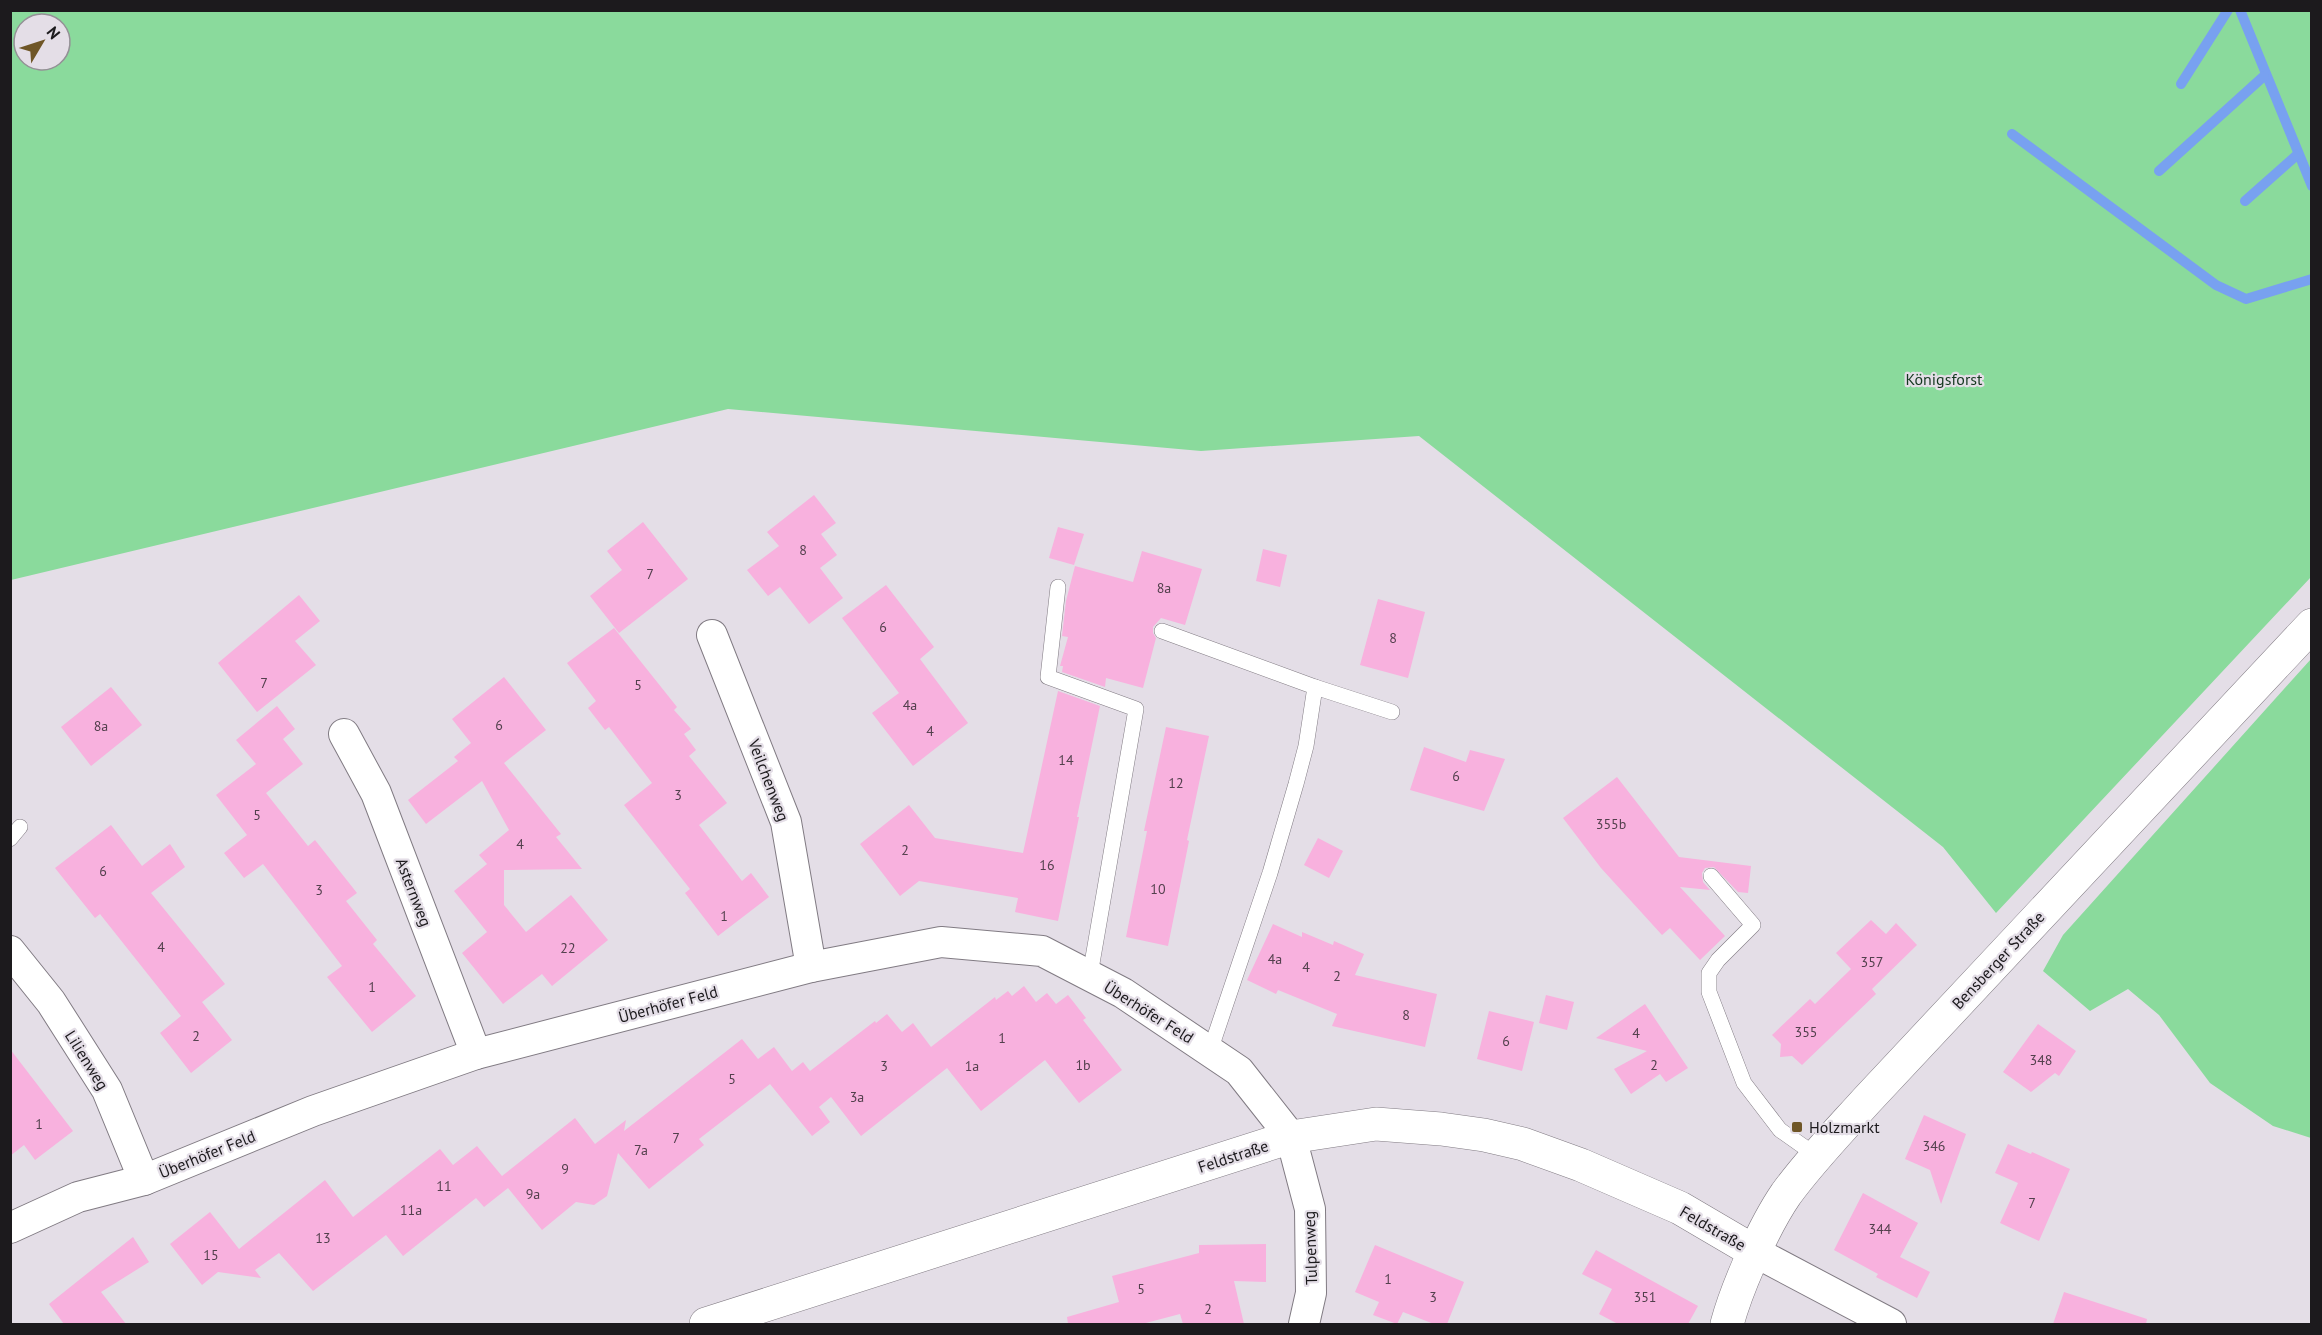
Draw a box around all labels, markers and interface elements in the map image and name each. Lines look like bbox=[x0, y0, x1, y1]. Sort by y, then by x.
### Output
north arrow bbox=[12, 12, 72, 72]
text: N bbox=[43, 22, 65, 43]
park label: Königsforst bbox=[1905, 369, 1983, 389]
house number: 8 bbox=[799, 541, 807, 559]
house number: 7 bbox=[646, 565, 654, 583]
house number: 8a bbox=[1157, 579, 1171, 597]
house number: 6 bbox=[879, 618, 887, 636]
house number: 8 bbox=[1389, 629, 1397, 647]
house number: 7 bbox=[260, 674, 268, 692]
house number: 5 bbox=[634, 676, 642, 694]
house number: 4a bbox=[903, 696, 917, 714]
house number: 6 bbox=[495, 716, 503, 734]
house number: 8a bbox=[94, 717, 108, 735]
house number: 4 bbox=[926, 722, 934, 740]
street label: Veilchenweg bbox=[744, 735, 794, 824]
house number: 14 bbox=[1058, 751, 1074, 769]
house number: 6 bbox=[1452, 767, 1460, 785]
house number: 12 bbox=[1168, 774, 1184, 792]
house number: 3 bbox=[674, 786, 682, 804]
house number: 5 bbox=[253, 806, 261, 824]
house number: 355b bbox=[1596, 815, 1626, 833]
house number: 4 bbox=[516, 835, 524, 853]
house number: 2 bbox=[901, 841, 909, 859]
street label: Asternweg bbox=[392, 855, 436, 929]
house number: 16 bbox=[1039, 856, 1055, 874]
house number: 6 bbox=[99, 862, 107, 880]
house number: 10 bbox=[1150, 880, 1166, 898]
house number: 3 bbox=[315, 881, 323, 899]
house number: 1 bbox=[720, 907, 728, 925]
street label: Bensberger Straße bbox=[1948, 907, 2048, 1013]
house number: 4 bbox=[157, 938, 165, 956]
house number: 22 bbox=[560, 939, 576, 957]
house number: 4a bbox=[1268, 950, 1282, 968]
house number: 357 bbox=[1861, 953, 1883, 971]
house number: 4 bbox=[1302, 958, 1310, 976]
house number: 2 bbox=[1333, 967, 1341, 985]
street label: Überhöfer Feld bbox=[1100, 976, 1198, 1048]
house number: 1 bbox=[368, 978, 376, 996]
street label: Überhöfer Feld bbox=[616, 981, 720, 1027]
house number: 8 bbox=[1402, 1006, 1410, 1024]
house number: 355 bbox=[1795, 1023, 1817, 1041]
house number: 4 bbox=[1632, 1024, 1640, 1042]
street label: Lilienweg bbox=[61, 1026, 113, 1094]
house number: 2 bbox=[192, 1027, 200, 1045]
house number: 1 bbox=[998, 1029, 1006, 1047]
house number: 6 bbox=[1502, 1032, 1510, 1050]
house number: 348 bbox=[2030, 1051, 2052, 1069]
house number: 1b bbox=[1075, 1056, 1091, 1074]
house number: 2 bbox=[1650, 1056, 1658, 1074]
house number: 3 bbox=[880, 1057, 888, 1075]
house number: 1a bbox=[965, 1057, 979, 1075]
house number: 5 bbox=[728, 1070, 736, 1088]
house number: 3a bbox=[850, 1088, 864, 1106]
house number: 1 bbox=[35, 1115, 43, 1133]
place label: Holzmarkt bbox=[1809, 1117, 1880, 1137]
marker: Holzmarkt bbox=[1790, 1120, 1804, 1134]
street label: Überhöfer Feld bbox=[156, 1126, 258, 1182]
house number: 7 bbox=[672, 1129, 680, 1147]
street label: Feldstraße bbox=[1195, 1135, 1271, 1177]
house number: 346 bbox=[1923, 1137, 1945, 1155]
house number: 7a bbox=[634, 1141, 648, 1159]
house number: 9 bbox=[561, 1160, 569, 1178]
house number: 11 bbox=[436, 1177, 452, 1195]
house number: 9a bbox=[526, 1185, 540, 1203]
house number: 7 bbox=[2028, 1194, 2036, 1212]
house number: 11a bbox=[400, 1201, 422, 1219]
street label: Feldstraße bbox=[1676, 1201, 1750, 1255]
street label: Tulpenweg bbox=[1299, 1211, 1321, 1285]
house number: 344 bbox=[1869, 1220, 1892, 1238]
house number: 13 bbox=[315, 1229, 331, 1247]
house number: 15 bbox=[203, 1246, 219, 1264]
house number: 1 bbox=[1384, 1270, 1392, 1288]
house number: 5 bbox=[1137, 1280, 1145, 1298]
house number: 3 bbox=[1429, 1288, 1437, 1306]
house number: 351 bbox=[1634, 1288, 1656, 1306]
house number: 2 bbox=[1204, 1300, 1212, 1318]

